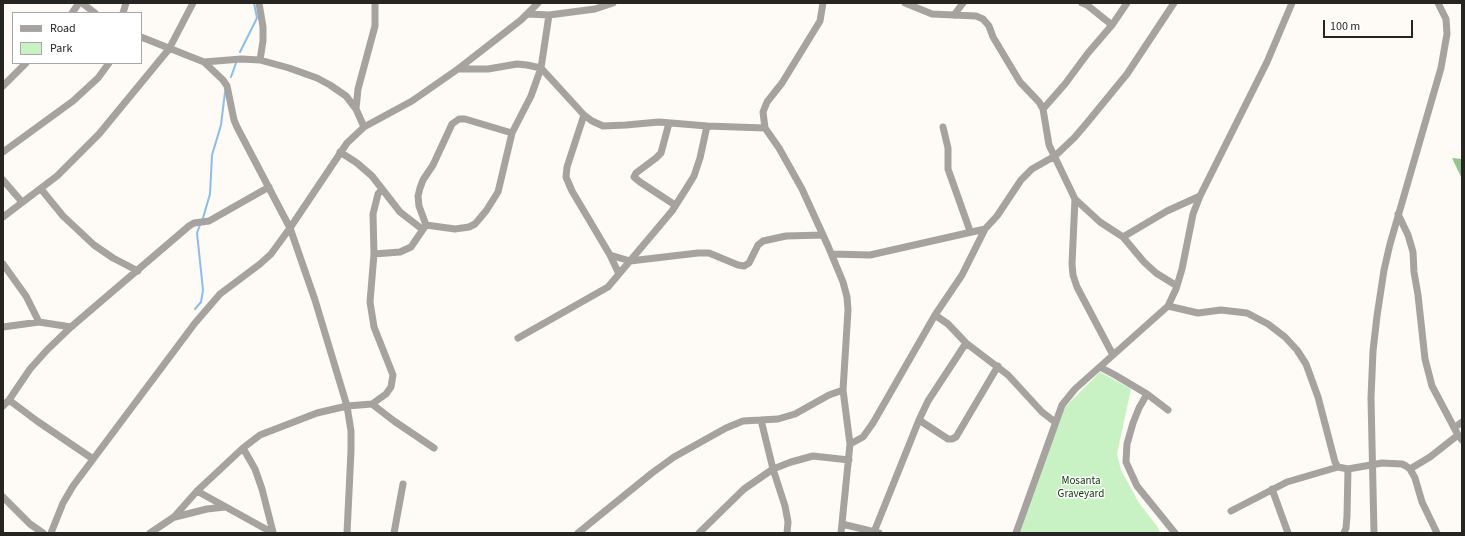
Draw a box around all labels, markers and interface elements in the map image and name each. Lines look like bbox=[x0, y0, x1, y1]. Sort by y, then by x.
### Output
legend bbox=[12, 12, 142, 64]
scale bar bbox=[1325, 12, 1415, 38]
text: 100 m bbox=[1330, 18, 1360, 35]
text: Road bbox=[50, 20, 76, 37]
text: Park bbox=[50, 40, 72, 57]
park label: Mosanta Graveyard bbox=[1058, 475, 1104, 501]

